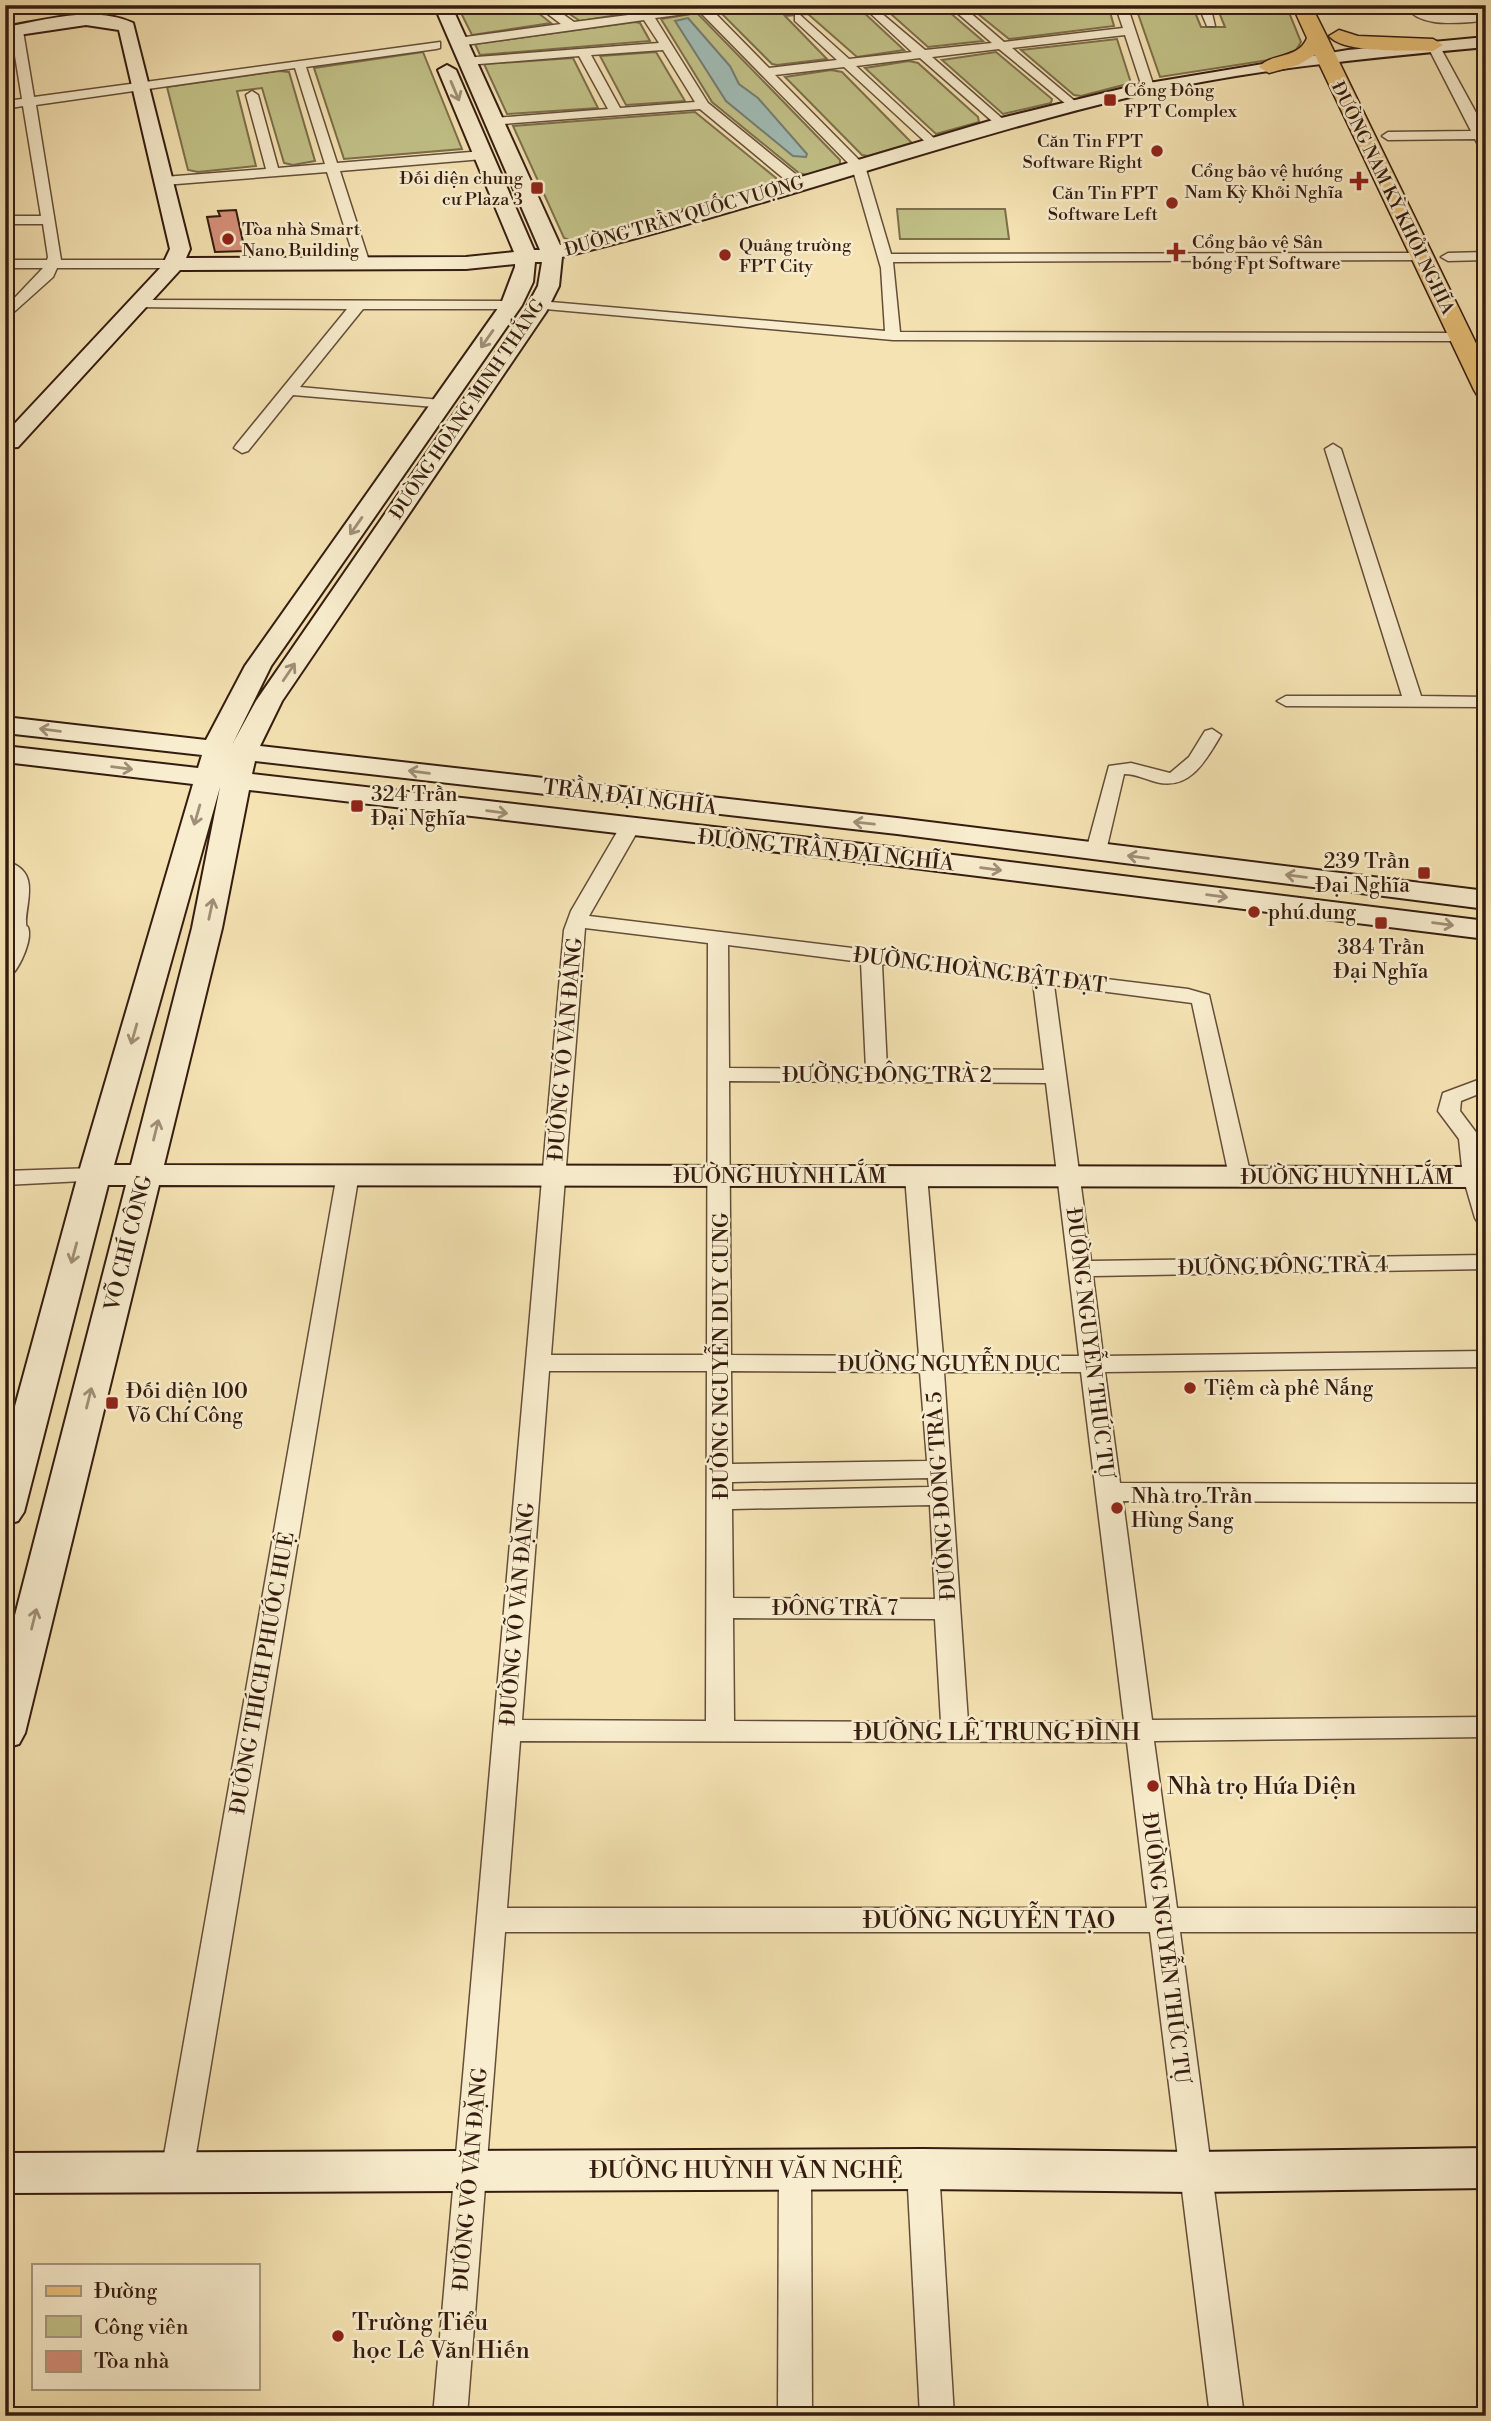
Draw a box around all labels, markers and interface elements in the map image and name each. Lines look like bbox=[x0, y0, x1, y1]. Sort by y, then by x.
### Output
street label: ĐƯỜNG NAM KỲ KHỞI NGHĨA bbox=[1326, 77, 1460, 319]
one-way arrow bbox=[449, 79, 462, 101]
place label: Cổng Đông FPT Complex bbox=[1124, 79, 1238, 123]
marker: Cổng Đông FPT Complex bbox=[1102, 92, 1118, 108]
place label: Căn Tin FPT Software Right bbox=[1022, 130, 1144, 174]
marker: Căn Tin FPT Software Right bbox=[1149, 143, 1165, 159]
place label: Cổng bảo vệ hướng Nam Kỳ Khởi Nghĩa bbox=[1184, 160, 1344, 204]
place label: Đối diện chung cư Plaza 3 bbox=[400, 167, 524, 211]
street label: ĐƯỜNG TRẦN QUỐC VƯỢNG bbox=[561, 169, 807, 262]
marker: Cổng bảo vệ hướng Nam Kỳ Khởi Nghĩa bbox=[1349, 171, 1369, 191]
marker: Đối diện chung cư Plaza 3 bbox=[529, 180, 545, 196]
place label: Căn Tin FPT Software Left bbox=[1048, 182, 1159, 226]
marker: Căn Tin FPT Software Left bbox=[1164, 195, 1180, 211]
place label: Tòa nhà Smart Nano Building bbox=[242, 218, 361, 262]
marker: Tòa nhà Smart Nano Building bbox=[220, 231, 236, 247]
place label: Cổng bảo vệ Sân bóng Fpt Software bbox=[1192, 231, 1340, 275]
place label: Quảng trường FPT City bbox=[739, 234, 852, 278]
marker: Cổng bảo vệ Sân bóng Fpt Software bbox=[1166, 242, 1186, 262]
marker: Quảng trường FPT City bbox=[717, 247, 733, 263]
street label: ĐƯỜNG HOÀNG MINH THẮNG bbox=[383, 293, 550, 524]
one-way arrow bbox=[480, 329, 494, 348]
one-way arrow bbox=[349, 516, 363, 535]
one-way arrow bbox=[282, 663, 296, 682]
one-way arrow bbox=[39, 724, 62, 737]
one-way arrow bbox=[110, 762, 132, 775]
one-way arrow bbox=[408, 766, 431, 779]
street label: TRẦN ĐẠI NGHĨA bbox=[541, 769, 720, 822]
place label: 324 Trần Đại Nghĩa bbox=[371, 782, 466, 832]
marker: 324 Trần Đại Nghĩa bbox=[349, 798, 365, 814]
one-way arrow bbox=[190, 804, 203, 826]
one-way arrow bbox=[485, 805, 508, 818]
one-way arrow bbox=[853, 816, 876, 829]
street label: ĐƯỜNG TRẦN ĐẠI NGHĨA bbox=[696, 820, 956, 877]
place label: 239 Trần Đại Nghĩa bbox=[1315, 849, 1410, 899]
one-way arrow bbox=[1128, 850, 1150, 863]
one-way arrow bbox=[979, 862, 1002, 875]
marker: 239 Trần Đại Nghĩa bbox=[1416, 865, 1432, 881]
one-way arrow bbox=[1286, 870, 1308, 883]
one-way arrow bbox=[1205, 890, 1228, 903]
one-way arrow bbox=[205, 898, 219, 921]
place label: phú dung bbox=[1268, 900, 1356, 926]
marker: phú dung bbox=[1246, 904, 1262, 920]
marker: 384 Trần Đại Nghĩa bbox=[1373, 915, 1389, 931]
one-way arrow bbox=[1431, 918, 1453, 931]
place label: 384 Trần Đại Nghĩa bbox=[1334, 935, 1429, 985]
street label: ĐƯỜNG VÕ VĂN ĐẶNG bbox=[540, 936, 589, 1162]
street label: ĐƯỜNG HOÀNG BẬT ĐẠT bbox=[852, 940, 1109, 999]
one-way arrow bbox=[127, 1022, 140, 1044]
street label: ĐƯỜNG ĐÔNG TRÀ 2 bbox=[782, 1060, 992, 1089]
one-way arrow bbox=[150, 1119, 163, 1142]
street label: ĐƯỜNG HUỲNH LẮM bbox=[674, 1158, 887, 1190]
street label: ĐƯỜNG HUỲNH LẮM bbox=[1241, 1159, 1454, 1191]
street label: VÕ CHÍ CÔNG bbox=[96, 1171, 159, 1315]
street label: ĐƯỜNG NGUYỄN THỨC TỰ bbox=[1059, 1206, 1124, 1481]
street label: ĐƯỜNG NGUYỄN DUY CUNG bbox=[704, 1212, 735, 1499]
one-way arrow bbox=[66, 1242, 79, 1264]
street label: ĐƯỜNG ĐÔNG TRÀ 4 bbox=[1178, 1249, 1388, 1282]
street label: ĐƯỜNG NGUYỄN DỤC bbox=[838, 1347, 1060, 1378]
place label: Tiệm cà phê Nắng bbox=[1204, 1376, 1373, 1402]
place label: Đối diện 100 Võ Chí Công bbox=[125, 1379, 248, 1429]
marker: Tiệm cà phê Nắng bbox=[1182, 1380, 1198, 1396]
one-way arrow bbox=[83, 1387, 96, 1410]
street label: ĐƯỜNG ĐÔNG TRÀ 5 bbox=[919, 1391, 962, 1601]
marker: Đối diện 100 Võ Chí Công bbox=[104, 1395, 120, 1411]
place label: Nhà trọ Trần Hùng Sang bbox=[1131, 1484, 1253, 1534]
marker: Nhà trọ Trần Hùng Sang bbox=[1109, 1500, 1125, 1516]
street label: ĐƯỜNG VÕ VĂN ĐẶNG bbox=[492, 1501, 541, 1727]
street label: ĐƯỜNG THÍCH PHƯỚC HUỆ bbox=[222, 1529, 301, 1816]
street label: ĐÔNG TRÀ 7 bbox=[772, 1593, 898, 1622]
one-way arrow bbox=[28, 1608, 41, 1631]
street label: ĐƯỜNG LÊ TRUNG ĐÌNH bbox=[853, 1716, 1141, 1748]
place label: Nhà trọ Hứa Diện bbox=[1167, 1772, 1356, 1802]
marker: Nhà trọ Hứa Diện bbox=[1145, 1778, 1161, 1794]
street label: ĐƯỜNG NGUYỄN THỨC TỰ bbox=[1135, 1811, 1200, 2086]
street label: ĐƯỜNG NGUYỄN TẠO bbox=[863, 1901, 1115, 1936]
street label: ĐƯỜNG VÕ VĂN ĐẶNG bbox=[445, 2066, 494, 2292]
street label: ĐƯỜNG HUỲNH VĂN NGHỆ bbox=[589, 2154, 903, 2186]
legend bbox=[32, 2264, 259, 2390]
text: Đường bbox=[94, 2279, 158, 2305]
place label: Trường Tiểu học Lê Văn Hiến bbox=[352, 2308, 530, 2366]
text: Công viên bbox=[94, 2315, 189, 2341]
marker: Trường Tiểu học Lê Văn Hiến bbox=[330, 2328, 346, 2344]
text: Tòa nhà bbox=[94, 2349, 170, 2375]

